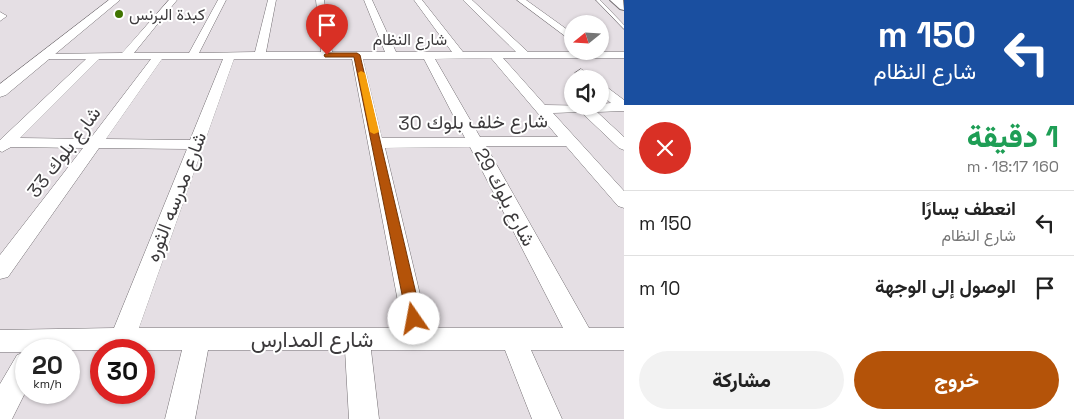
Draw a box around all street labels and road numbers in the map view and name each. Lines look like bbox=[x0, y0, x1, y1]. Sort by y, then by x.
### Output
street label: شارع النظام bbox=[373, 29, 447, 51]
street label: شارع بلوك 33 bbox=[22, 101, 106, 203]
street label: شارع خلف بلوك 30 bbox=[398, 108, 548, 136]
street label: شارع مدرسه الثوره bbox=[140, 129, 212, 265]
street label: شارع بلوك 29 bbox=[469, 144, 541, 250]
street label: شارع المدارس bbox=[251, 325, 373, 354]

